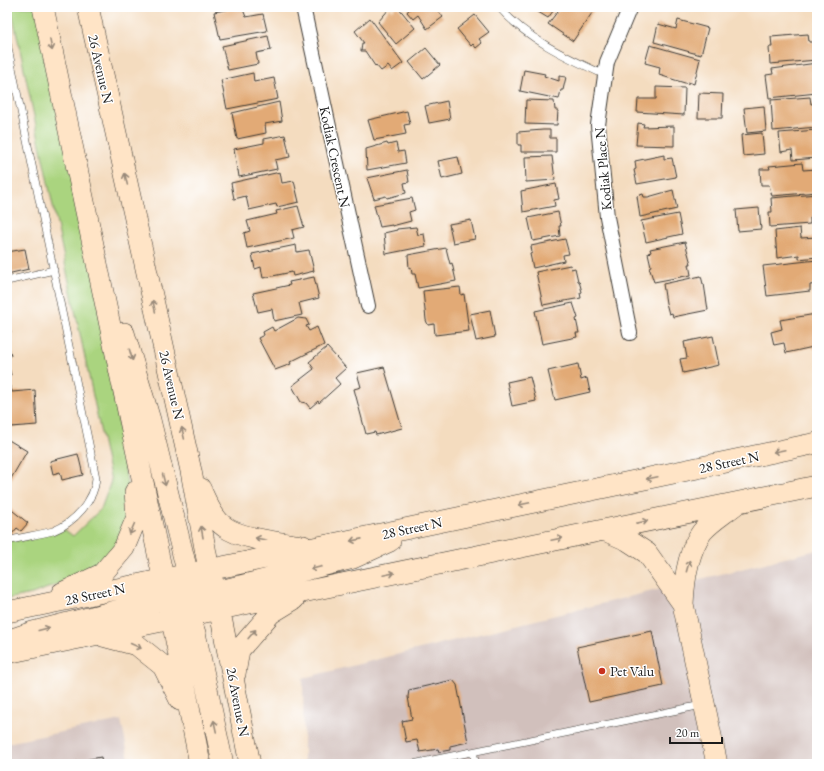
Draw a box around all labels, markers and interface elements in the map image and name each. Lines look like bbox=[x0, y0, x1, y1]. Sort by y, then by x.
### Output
street label: 26 Avenue N bbox=[84, 33, 118, 105]
one-way arrow bbox=[48, 38, 56, 51]
street label: Kodiak Crescent N bbox=[315, 105, 355, 209]
street label: Kodiak Place N bbox=[590, 127, 616, 211]
one-way arrow bbox=[122, 173, 130, 186]
one-way arrow bbox=[150, 300, 158, 313]
one-way arrow bbox=[128, 348, 135, 361]
street label: 26 Avenue N bbox=[155, 349, 189, 421]
one-way arrow bbox=[178, 427, 186, 440]
street label: 28 Street N bbox=[697, 447, 761, 477]
one-way arrow bbox=[773, 448, 786, 456]
one-way arrow bbox=[161, 473, 169, 486]
one-way arrow bbox=[645, 474, 658, 482]
one-way arrow bbox=[518, 501, 531, 509]
street label: 28 Street N bbox=[380, 513, 444, 543]
one-way arrow bbox=[635, 517, 648, 525]
one-way arrow bbox=[128, 523, 135, 535]
one-way arrow bbox=[198, 526, 206, 539]
one-way arrow bbox=[255, 534, 268, 542]
one-way arrow bbox=[550, 535, 563, 543]
one-way arrow bbox=[350, 536, 363, 544]
one-way arrow bbox=[685, 559, 692, 572]
one-way arrow bbox=[310, 564, 323, 572]
one-way arrow bbox=[382, 570, 395, 578]
street label: 28 Street N bbox=[63, 579, 127, 609]
one-way arrow bbox=[37, 625, 50, 633]
one-way arrow bbox=[247, 629, 256, 640]
one-way arrow bbox=[130, 643, 142, 650]
place label: Pet Valu bbox=[610, 662, 655, 680]
street label: 26 Avenue N bbox=[222, 666, 254, 738]
marker: Pet Valu bbox=[597, 666, 607, 676]
scale bar bbox=[670, 719, 722, 745]
one-way arrow bbox=[211, 720, 219, 733]
text: 20 m bbox=[676, 725, 700, 741]

